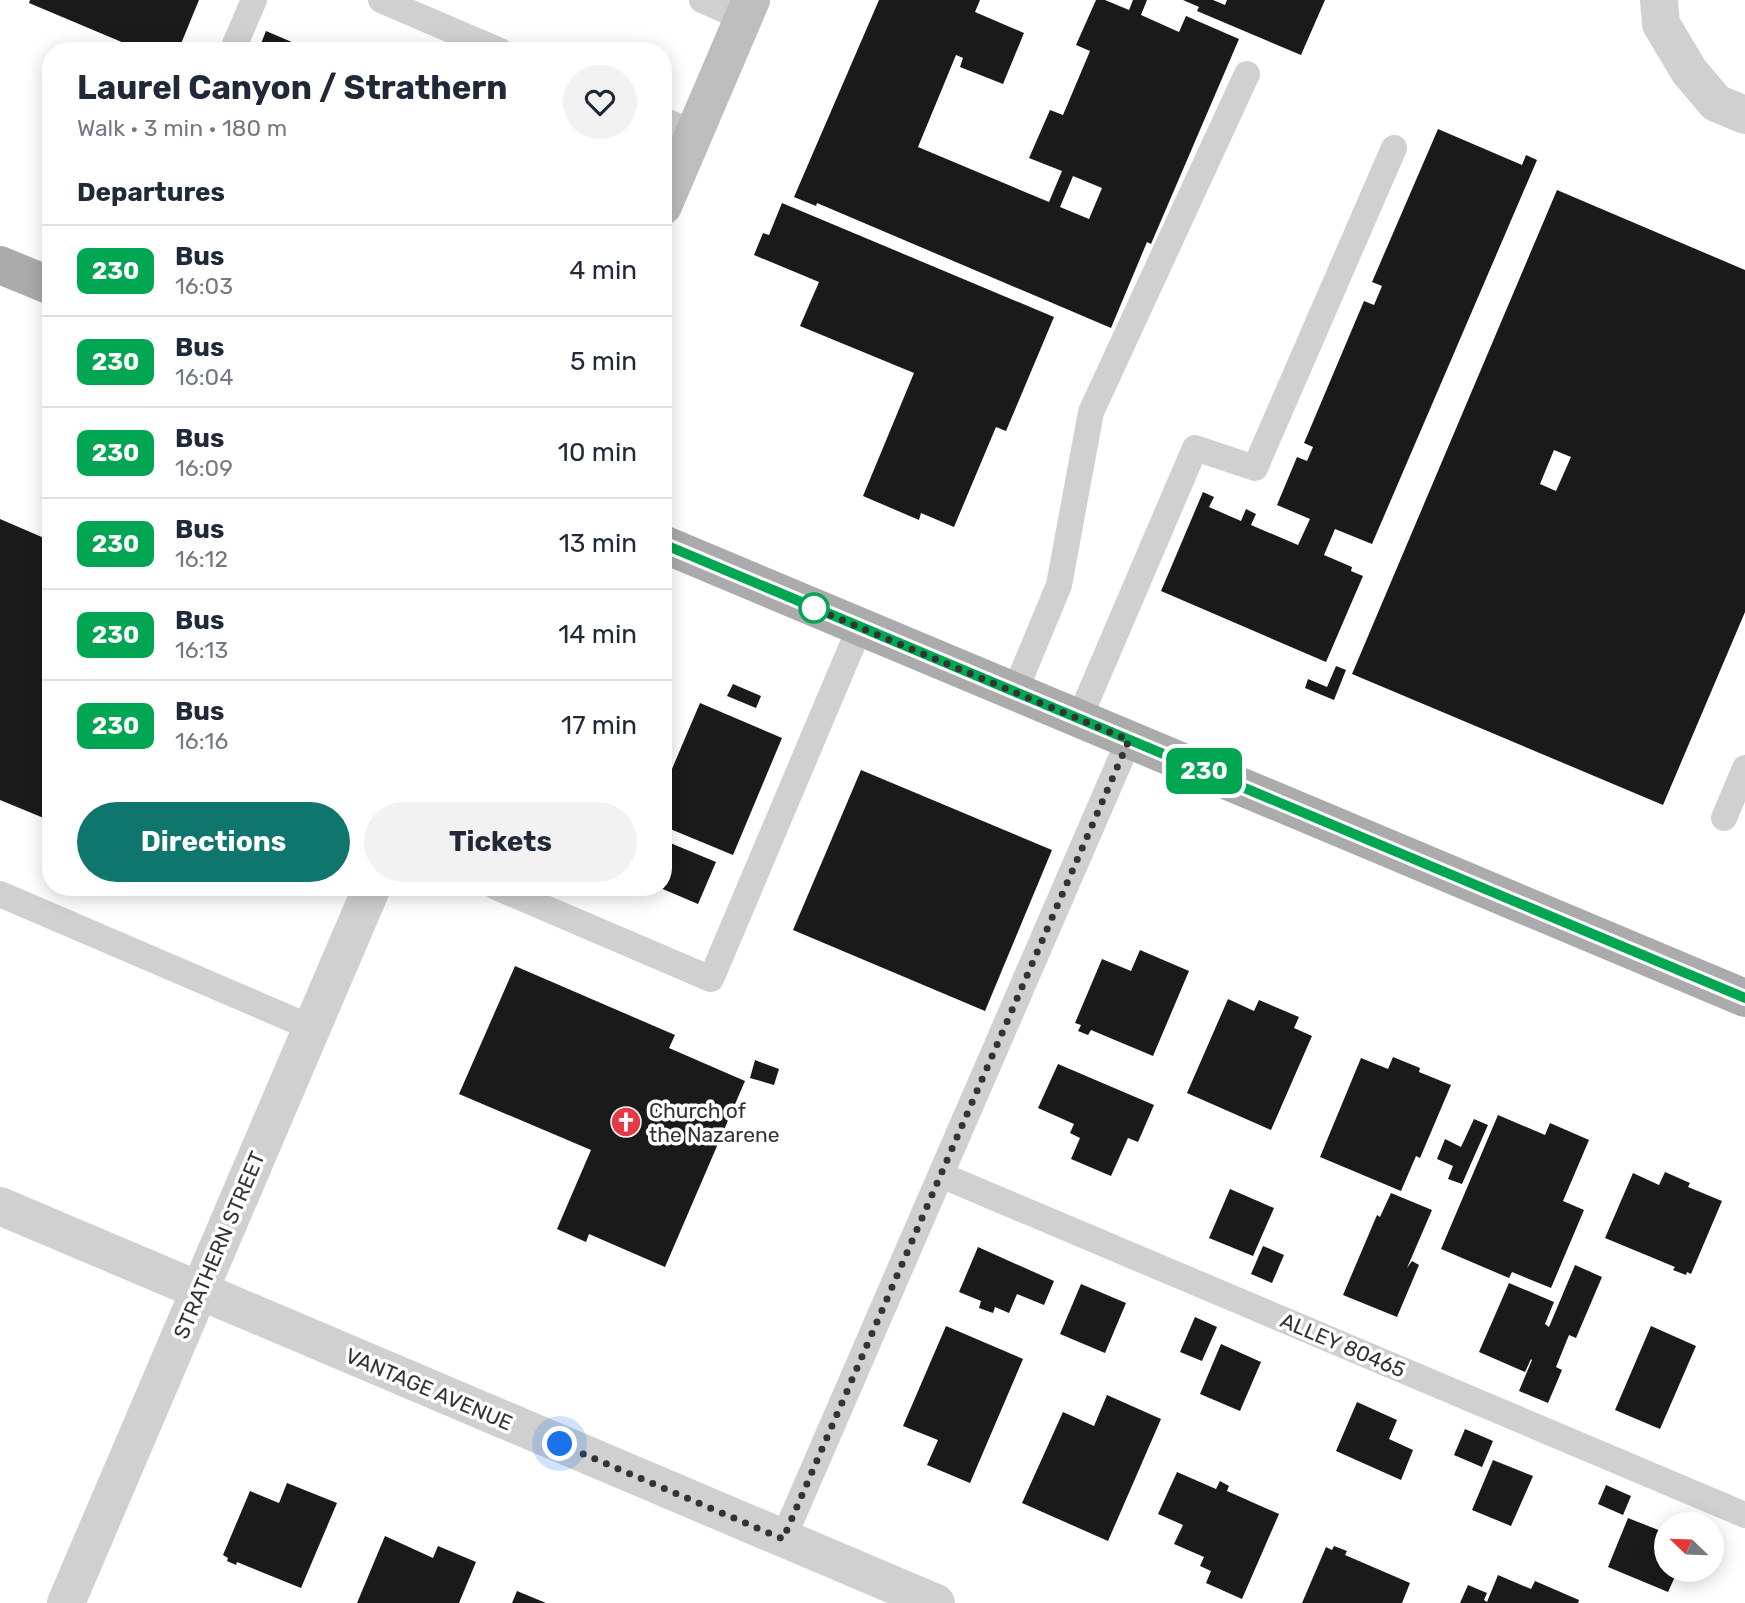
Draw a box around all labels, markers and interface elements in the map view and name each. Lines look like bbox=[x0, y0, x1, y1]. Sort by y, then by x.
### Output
button: heart bbox=[563, 65, 637, 139]
text: Laurel Canyon / Strathern bbox=[77, 68, 508, 107]
text: Walk · 3 min · 180 m bbox=[77, 114, 287, 142]
text: Departures bbox=[77, 177, 225, 208]
text: Bus bbox=[175, 241, 224, 272]
text: 4 min bbox=[569, 255, 637, 286]
text: 230 bbox=[92, 257, 139, 285]
text: 16:03 bbox=[175, 272, 233, 300]
text: Bus bbox=[175, 332, 224, 363]
text: 5 min bbox=[570, 346, 637, 377]
text: 230 bbox=[92, 348, 139, 376]
text: 16:04 bbox=[175, 363, 234, 391]
text: Bus bbox=[175, 423, 224, 454]
text: 10 min bbox=[558, 437, 637, 468]
text: 230 bbox=[92, 439, 139, 467]
text: 16:09 bbox=[175, 454, 233, 482]
text: Bus bbox=[175, 514, 224, 545]
text: 13 min bbox=[559, 528, 637, 559]
text: 230 bbox=[92, 530, 139, 558]
text: 16:12 bbox=[175, 545, 228, 573]
unlabelled marker bbox=[799, 593, 829, 623]
text: Bus bbox=[175, 605, 224, 636]
text: 14 min bbox=[558, 619, 637, 650]
text: 230 bbox=[92, 621, 139, 649]
text: 16:13 bbox=[175, 636, 228, 664]
text: Bus bbox=[175, 696, 224, 727]
text: 17 min bbox=[561, 710, 637, 741]
text: 230 bbox=[92, 712, 139, 740]
text: 16:16 bbox=[175, 727, 228, 755]
line badge: 230 bbox=[1164, 748, 1244, 794]
text: 230 bbox=[1180, 757, 1228, 785]
button: Directions bbox=[77, 802, 350, 882]
button: Tickets bbox=[364, 802, 637, 882]
place label: Church of the Nazarene bbox=[649, 1098, 779, 1147]
church icon: Church of the Nazarene bbox=[609, 1105, 643, 1139]
street label: STRATHERN STREET bbox=[168, 1148, 270, 1342]
street label: ALLEY 80465 bbox=[1277, 1307, 1409, 1383]
street label: VANTAGE AVENUE bbox=[342, 1343, 516, 1435]
your location bbox=[542, 1426, 577, 1461]
north arrow bbox=[1654, 1512, 1724, 1582]
map controls bbox=[1654, 1512, 1724, 1582]

